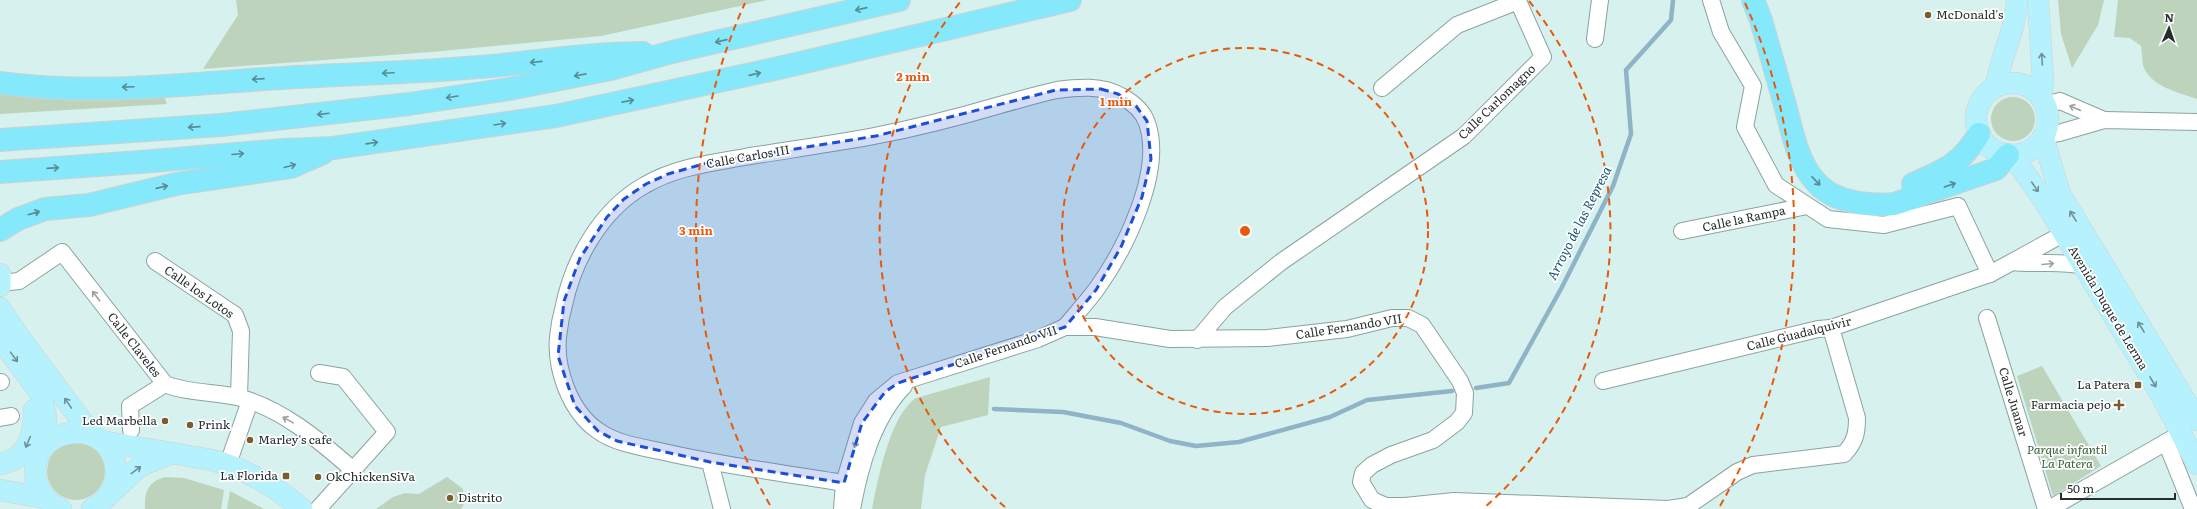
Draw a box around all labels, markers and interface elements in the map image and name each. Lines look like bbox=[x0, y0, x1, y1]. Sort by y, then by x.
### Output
one-way arrow bbox=[855, 5, 868, 13]
place label: McDonald's bbox=[1936, 5, 2004, 23]
north arrow bbox=[2149, 8, 2189, 48]
text: N bbox=[2164, 9, 2174, 25]
marker: McDonald's bbox=[1923, 10, 1933, 20]
one-way arrow bbox=[715, 38, 728, 46]
one-way arrow bbox=[2038, 53, 2045, 66]
one-way arrow bbox=[530, 58, 543, 65]
street label: Calle Carlomagno bbox=[1453, 59, 1539, 143]
text: 2 min bbox=[896, 67, 930, 85]
one-way arrow bbox=[748, 69, 761, 77]
one-way arrow bbox=[382, 70, 395, 77]
one-way arrow bbox=[574, 71, 587, 79]
one-way arrow bbox=[252, 76, 265, 83]
one-way arrow bbox=[122, 84, 135, 91]
text: 1 min bbox=[1100, 92, 1133, 110]
one-way arrow bbox=[446, 93, 459, 101]
one-way arrow bbox=[621, 97, 634, 105]
one-way arrow bbox=[2069, 103, 2081, 111]
one-way arrow bbox=[317, 110, 330, 118]
one-way arrow bbox=[493, 120, 506, 128]
one-way arrow bbox=[188, 124, 201, 131]
one-way arrow bbox=[365, 139, 378, 147]
street label: Calle Carlos III bbox=[705, 140, 791, 172]
one-way arrow bbox=[231, 150, 244, 157]
one-way arrow bbox=[283, 162, 296, 169]
water label: Arroyo de las Represa bbox=[1542, 162, 1616, 283]
one-way arrow bbox=[46, 165, 59, 172]
one-way arrow bbox=[1811, 176, 1821, 186]
one-way arrow bbox=[1944, 180, 1956, 188]
one-way arrow bbox=[2031, 181, 2039, 192]
one-way arrow bbox=[155, 183, 168, 191]
street label: Calle la Rampa bbox=[1701, 200, 1787, 236]
one-way arrow bbox=[28, 209, 41, 216]
one-way arrow bbox=[2069, 211, 2077, 222]
text: 3 min bbox=[679, 221, 714, 239]
centre of rings bbox=[1238, 224, 1252, 238]
street label: Avenida Duque de Lerma bbox=[2064, 242, 2153, 374]
street label: Calle los Lotos bbox=[161, 260, 239, 322]
one-way arrow bbox=[2041, 260, 2054, 267]
one-way arrow bbox=[92, 290, 100, 301]
street label: Calle Claveles bbox=[104, 308, 166, 381]
street label: Calle Fernando VII bbox=[1294, 309, 1403, 343]
street label: Calle Guadalquivir bbox=[1745, 311, 1853, 355]
street label: Calle Fernando VII bbox=[952, 320, 1059, 372]
one-way arrow bbox=[2137, 321, 2145, 333]
one-way arrow bbox=[10, 351, 18, 362]
street label: Calle Juanar bbox=[1995, 365, 2033, 439]
place label: La Patera bbox=[2077, 375, 2131, 393]
one-way arrow bbox=[2150, 376, 2158, 388]
marker: La Patera bbox=[2133, 380, 2143, 390]
place label: Farmacia pejo bbox=[2031, 395, 2111, 413]
one-way arrow bbox=[64, 398, 72, 409]
marker: Farmacia pejo bbox=[2114, 400, 2124, 410]
place label: Led Marbella bbox=[82, 411, 158, 429]
place label: Prink bbox=[198, 415, 231, 433]
marker: Led Marbella bbox=[160, 416, 170, 426]
one-way arrow bbox=[282, 416, 294, 423]
marker: Prink bbox=[185, 420, 195, 430]
place label: Marley's cafe bbox=[258, 430, 332, 448]
one-way arrow bbox=[24, 435, 32, 447]
marker: Marley's cafe bbox=[245, 435, 255, 445]
one-way arrow bbox=[852, 435, 859, 448]
park label: Parque infantil La Patera bbox=[2027, 440, 2108, 472]
one-way arrow bbox=[131, 465, 142, 474]
place label: La Florida bbox=[220, 466, 279, 484]
place label: OkChickenSiVa bbox=[326, 467, 415, 485]
marker: La Florida bbox=[281, 471, 291, 481]
marker: OkChickenSiVa bbox=[313, 472, 323, 482]
scale bar bbox=[2061, 475, 2175, 501]
text: 50 m bbox=[2067, 479, 2094, 497]
place label: Distrito bbox=[458, 488, 502, 506]
marker: Distrito bbox=[445, 493, 455, 503]

